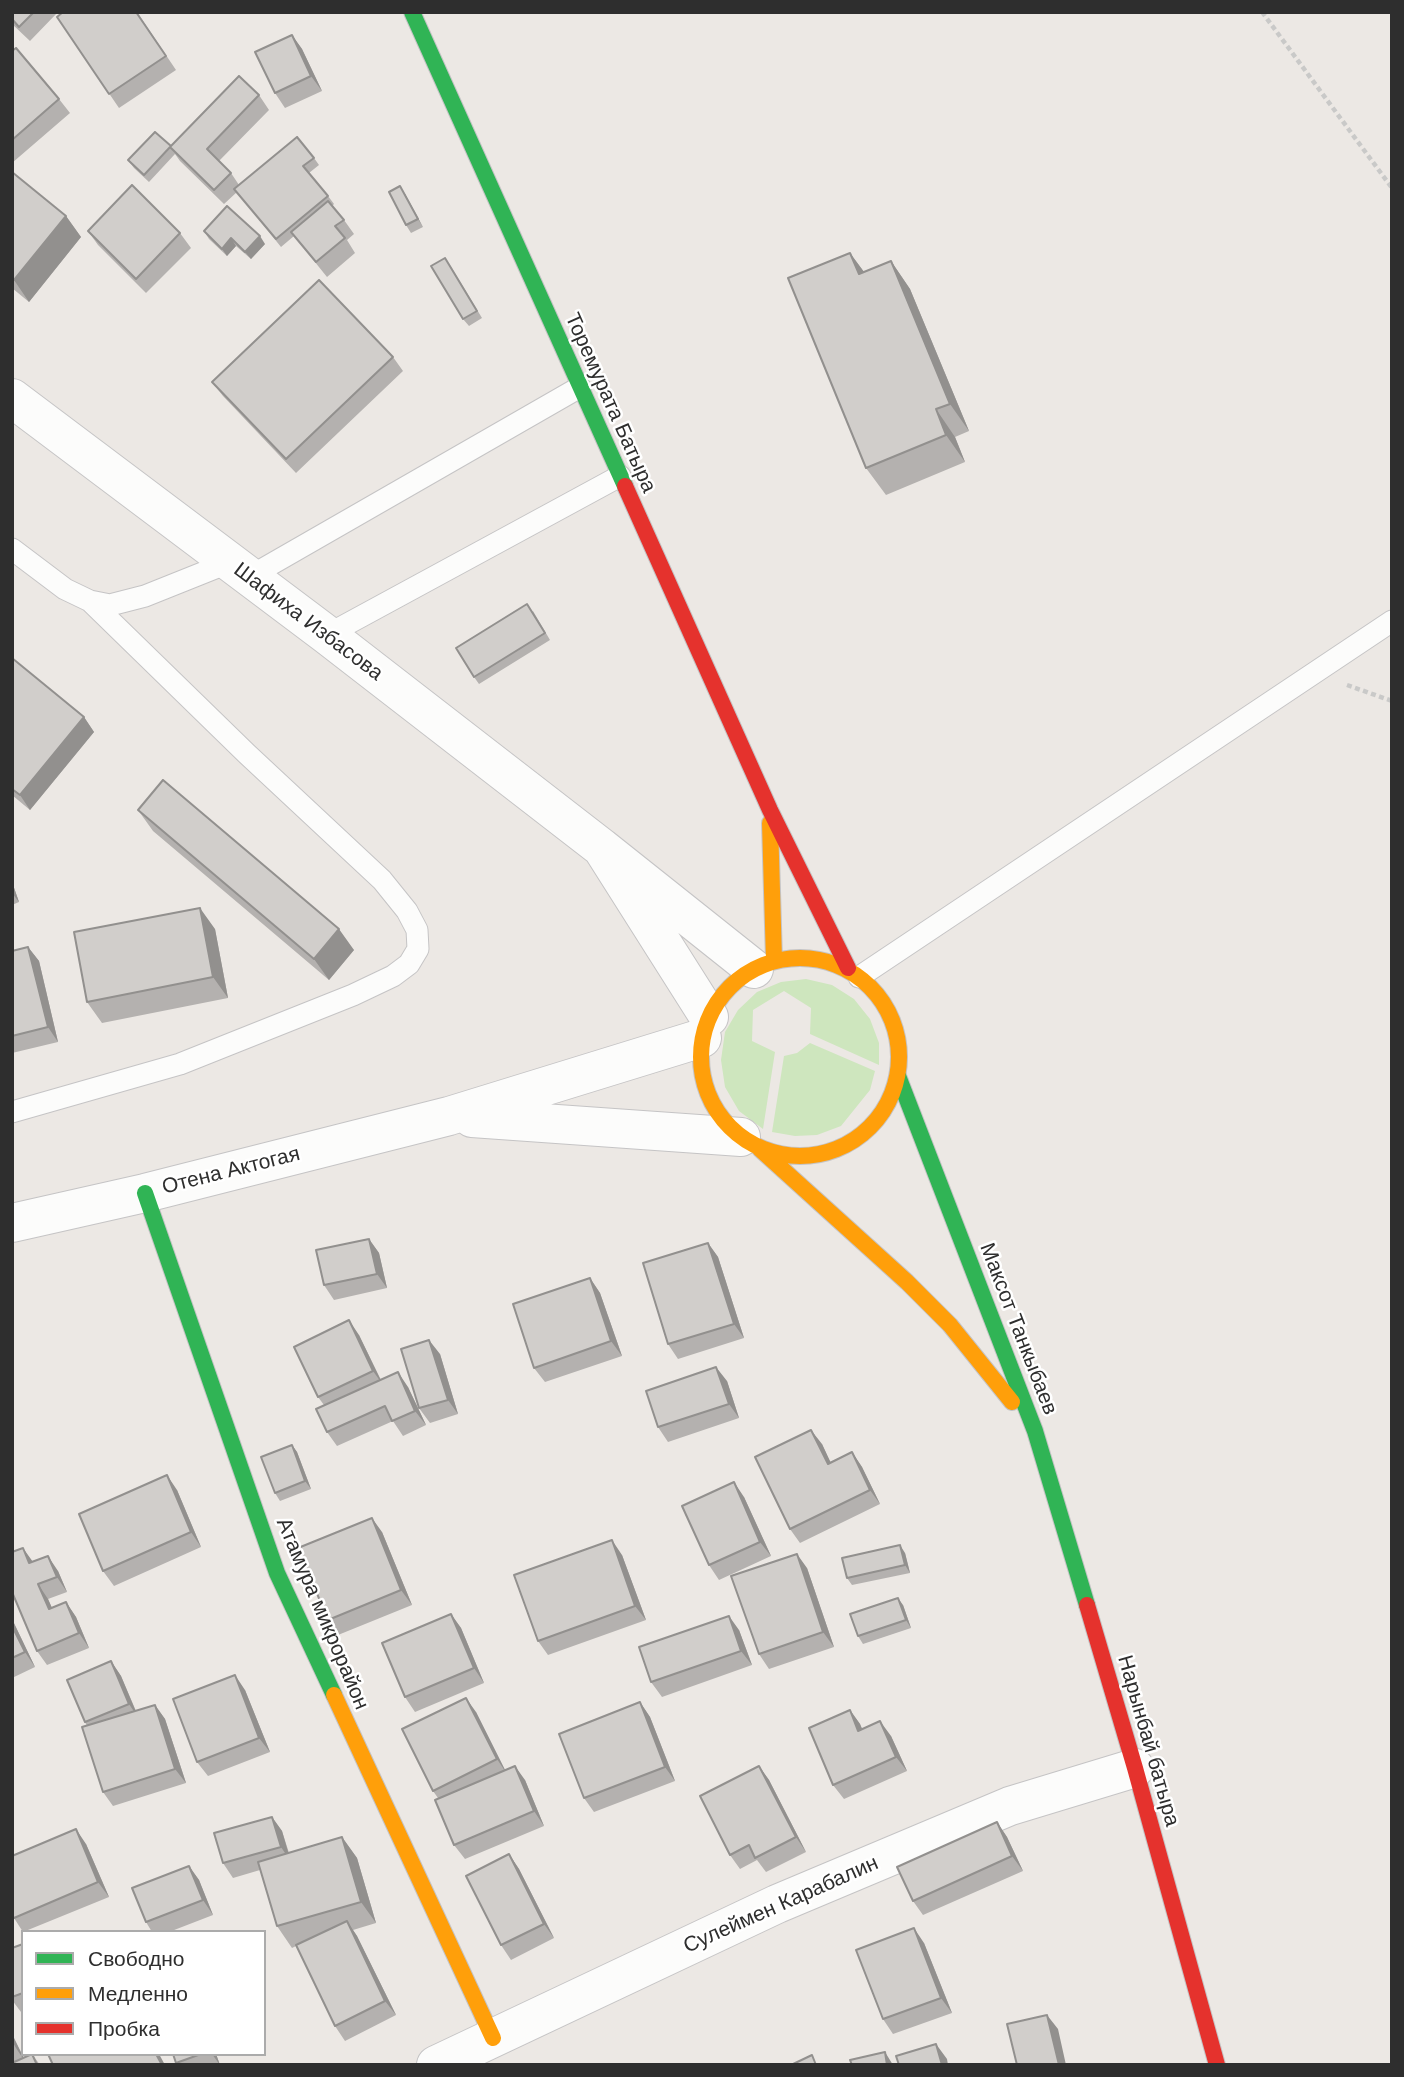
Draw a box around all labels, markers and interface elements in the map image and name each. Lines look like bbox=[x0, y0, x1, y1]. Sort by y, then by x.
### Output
street label: Торемурата Батыра bbox=[559, 309, 661, 497]
street label: Шафиха Избасова bbox=[228, 558, 388, 686]
street label: Отена Актогая bbox=[159, 1142, 303, 1200]
street label: Максот Танкыбаев bbox=[974, 1240, 1062, 1418]
street label: Атамура микрорайон bbox=[270, 1514, 374, 1714]
street label: Нарынбай батыра bbox=[1112, 1653, 1184, 1829]
street label: Сулеймен Карабалин bbox=[680, 1851, 882, 1959]
legend bbox=[21, 1930, 266, 2056]
text: Свободно bbox=[88, 1947, 185, 1970]
text: Медленно bbox=[88, 1982, 188, 2005]
text: Пробка bbox=[88, 2017, 160, 2040]

